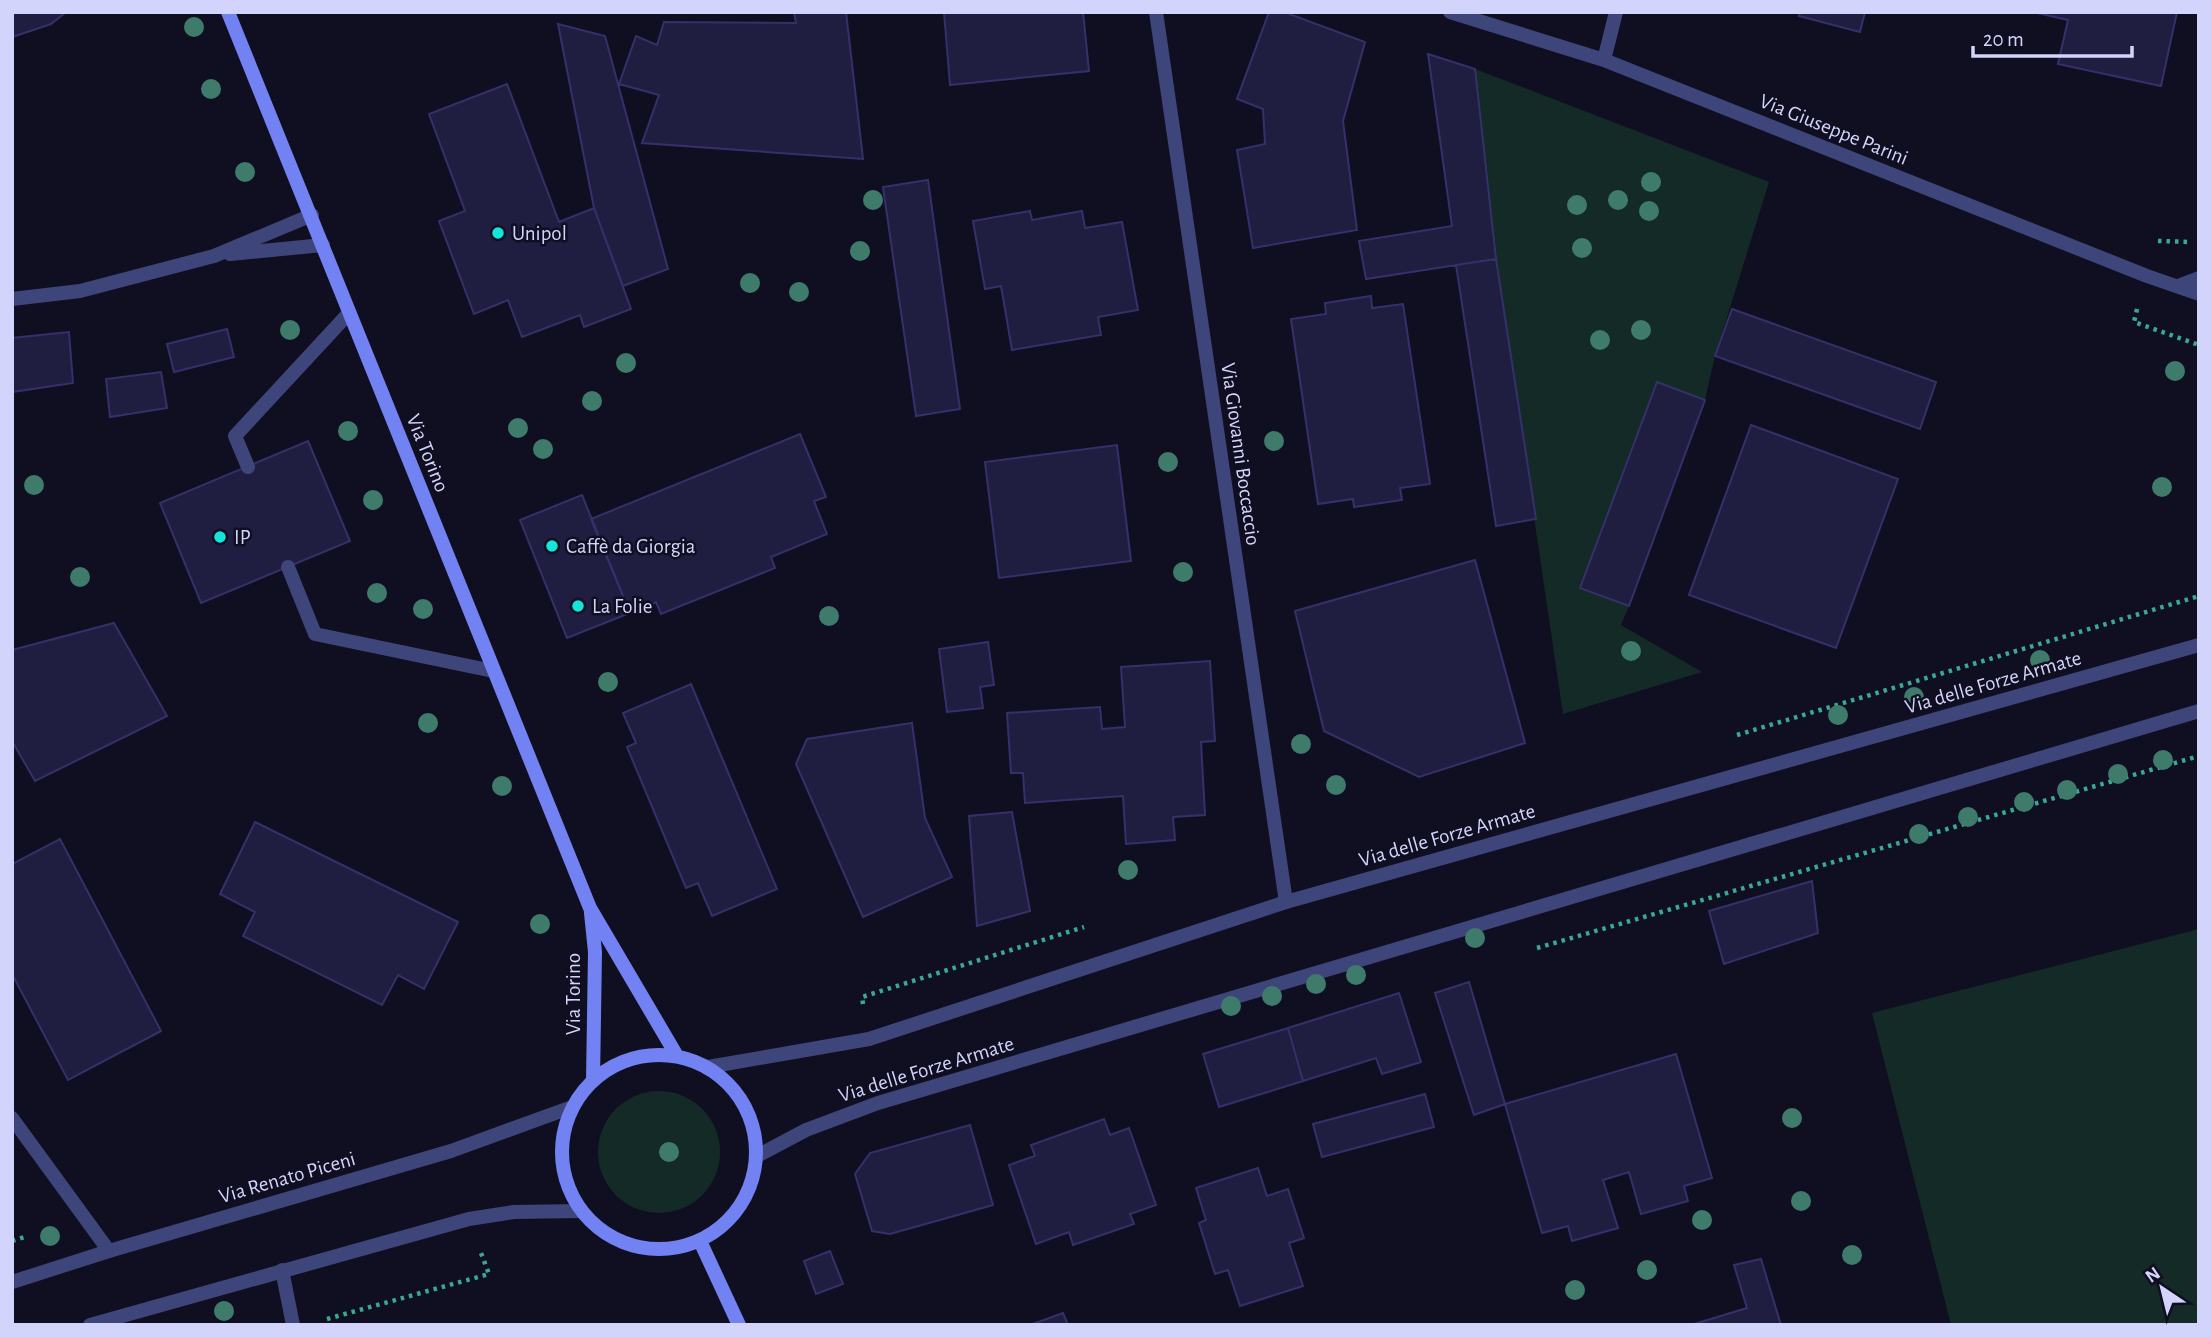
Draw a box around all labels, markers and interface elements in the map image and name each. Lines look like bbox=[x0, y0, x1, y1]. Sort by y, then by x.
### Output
scale bar bbox=[1973, 14, 2132, 58]
text: 20 m bbox=[1983, 29, 2024, 50]
street label: Via Giuseppe Parini bbox=[1757, 90, 1911, 169]
place label: Unipol bbox=[512, 223, 567, 244]
marker: Unipol bbox=[490, 225, 506, 241]
street label: Via Giovanni Boccaccio bbox=[1217, 361, 1264, 547]
street label: Via Torino bbox=[402, 411, 453, 495]
place label: IP bbox=[234, 527, 251, 548]
marker: IP bbox=[212, 529, 228, 545]
place label: Caffè da Giorgia bbox=[566, 536, 696, 557]
marker: Caffè da Giorgia bbox=[544, 538, 560, 554]
place label: La Folie bbox=[592, 596, 653, 617]
marker: La Folie bbox=[570, 598, 586, 614]
street label: Via delle Forze Armate bbox=[1903, 647, 2084, 718]
street label: Via delle Forze Armate bbox=[1357, 800, 1538, 871]
street label: Via Torino bbox=[563, 953, 584, 1035]
street label: Via delle Forze Armate bbox=[836, 1033, 1016, 1106]
street label: Via Renato Piceni bbox=[216, 1148, 358, 1207]
north arrow bbox=[2127, 1253, 2197, 1323]
text: N bbox=[2142, 1264, 2164, 1287]

